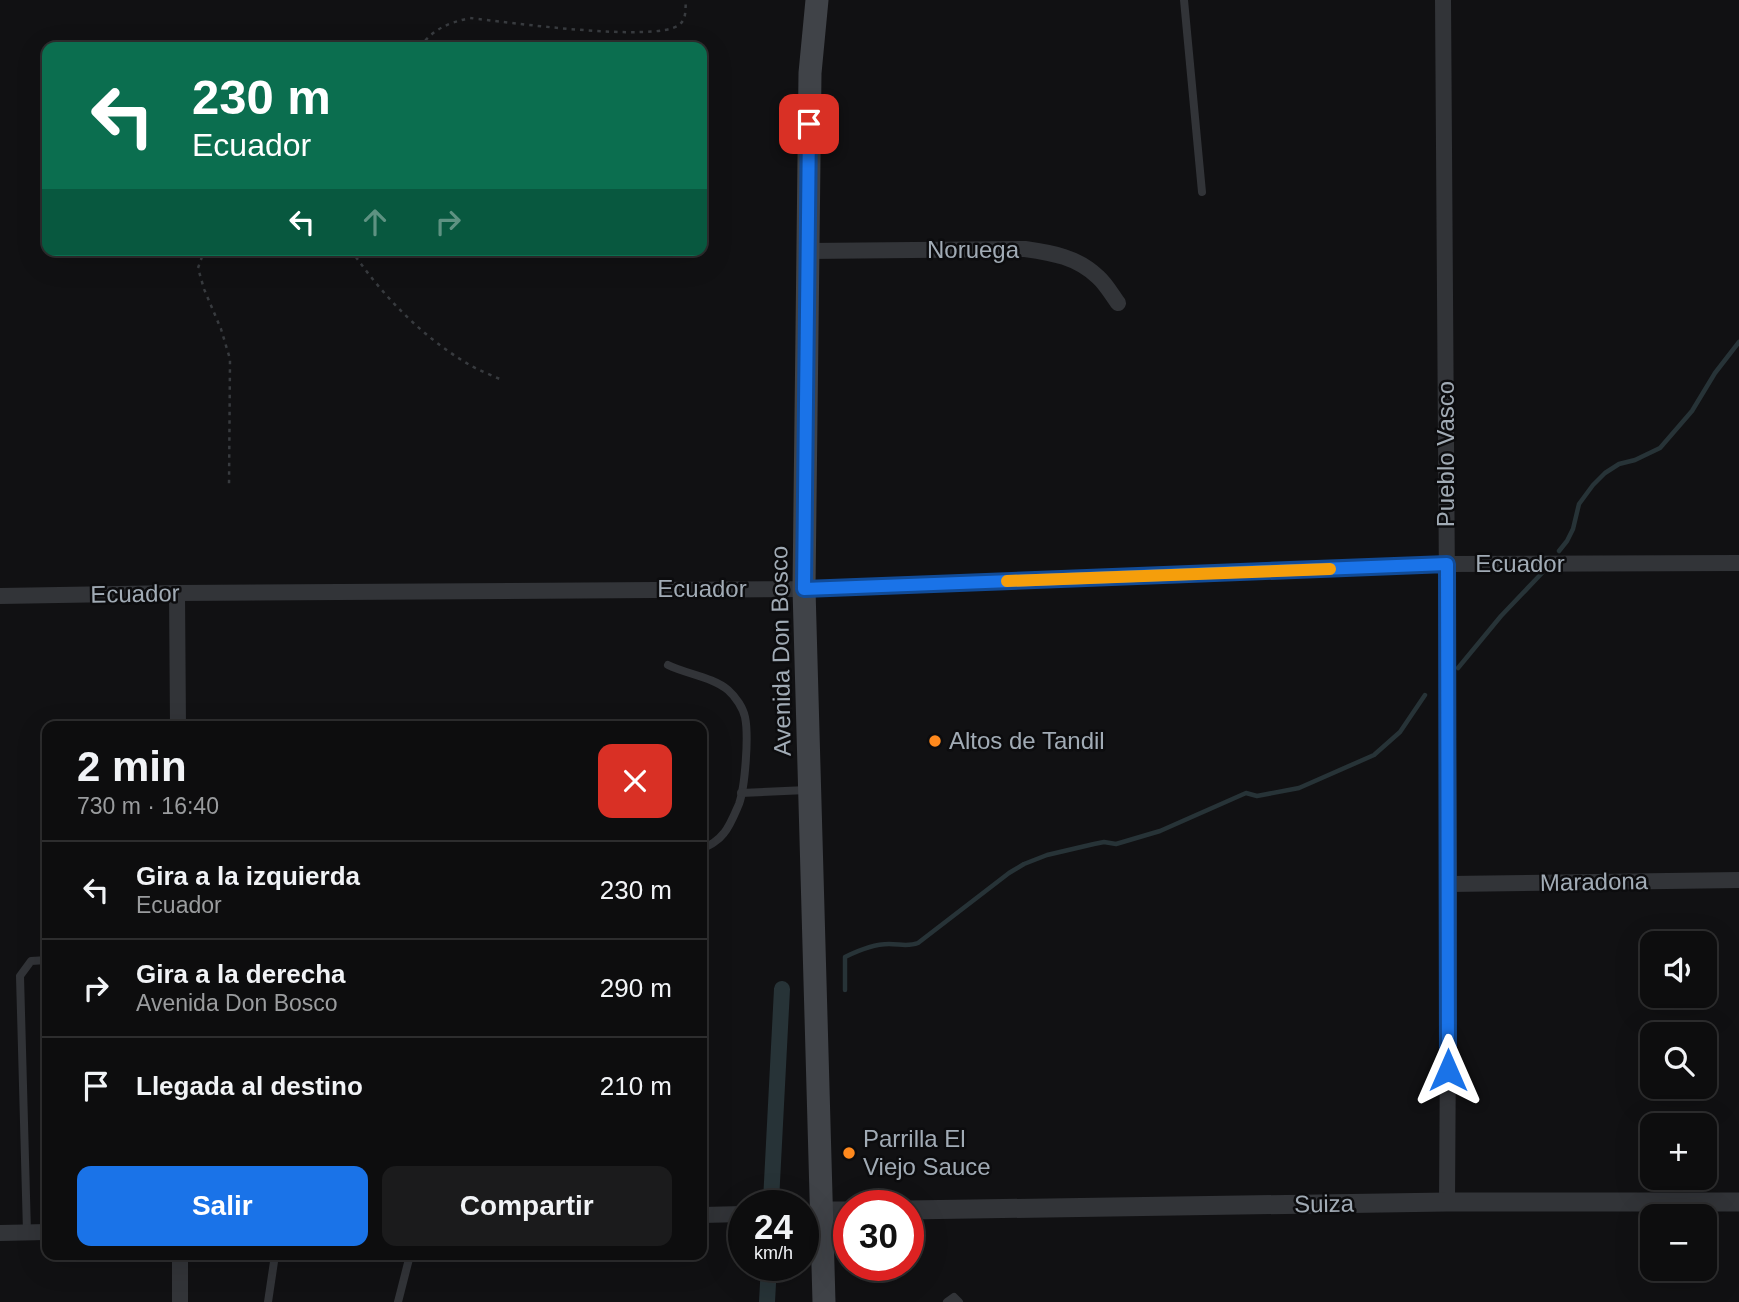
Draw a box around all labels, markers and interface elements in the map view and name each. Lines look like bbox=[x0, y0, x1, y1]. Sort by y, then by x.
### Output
icon: left bbox=[77, 70, 168, 161]
text: 230 m bbox=[192, 70, 331, 124]
pin bbox=[779, 94, 839, 154]
icon: arrive bbox=[790, 105, 828, 143]
text: Ecuador bbox=[192, 127, 311, 163]
icon: left bbox=[283, 203, 321, 241]
icon: ahead bbox=[356, 203, 394, 241]
icon: right bbox=[429, 203, 467, 241]
street label: Noruega bbox=[927, 236, 1020, 263]
street label: Pueblo Vasco bbox=[1432, 381, 1459, 527]
street label: Avenida Don Bosco bbox=[765, 546, 796, 756]
street label: Ecuador bbox=[1475, 550, 1565, 577]
street label: Ecuador bbox=[657, 575, 747, 602]
street label: Ecuador bbox=[90, 579, 180, 608]
place label: Altos de Tandil bbox=[949, 727, 1105, 754]
marker: Altos de Tandil bbox=[927, 733, 943, 749]
text: 2 min bbox=[77, 743, 187, 790]
button: close bbox=[598, 744, 672, 818]
text: 730 m · 16:40 bbox=[77, 793, 219, 819]
text: Gira a la izquierda bbox=[136, 861, 360, 891]
street label: Maradona bbox=[1540, 867, 1649, 896]
icon: left bbox=[77, 871, 115, 909]
text: 230 m bbox=[600, 875, 672, 905]
text: Ecuador bbox=[136, 892, 222, 918]
map controls bbox=[1640, 931, 1717, 1281]
button: sound bbox=[1640, 931, 1717, 1008]
text: Gira a la derecha bbox=[136, 959, 346, 989]
icon: right bbox=[77, 969, 115, 1007]
text: 290 m bbox=[600, 973, 672, 1003]
text: Avenida Don Bosco bbox=[136, 990, 338, 1016]
button: search bbox=[1640, 1022, 1717, 1099]
position arrow bbox=[1411, 1033, 1485, 1107]
icon: arrive bbox=[77, 1067, 115, 1105]
text: Llegada al destino bbox=[136, 1071, 363, 1101]
text: 210 m bbox=[600, 1071, 672, 1101]
button: + bbox=[1640, 1113, 1717, 1190]
place label: Parrilla El Viejo Sauce bbox=[863, 1125, 991, 1180]
marker: Parrilla El Viejo Sauce bbox=[841, 1145, 857, 1161]
button: Salir bbox=[77, 1166, 368, 1246]
button: Compartir bbox=[382, 1166, 672, 1246]
street label: Suiza bbox=[1294, 1189, 1355, 1218]
speed limit sign: 30 bbox=[833, 1190, 924, 1281]
button: − bbox=[1640, 1204, 1717, 1281]
text: 24 bbox=[754, 1207, 793, 1246]
text: km/h bbox=[754, 1243, 793, 1263]

